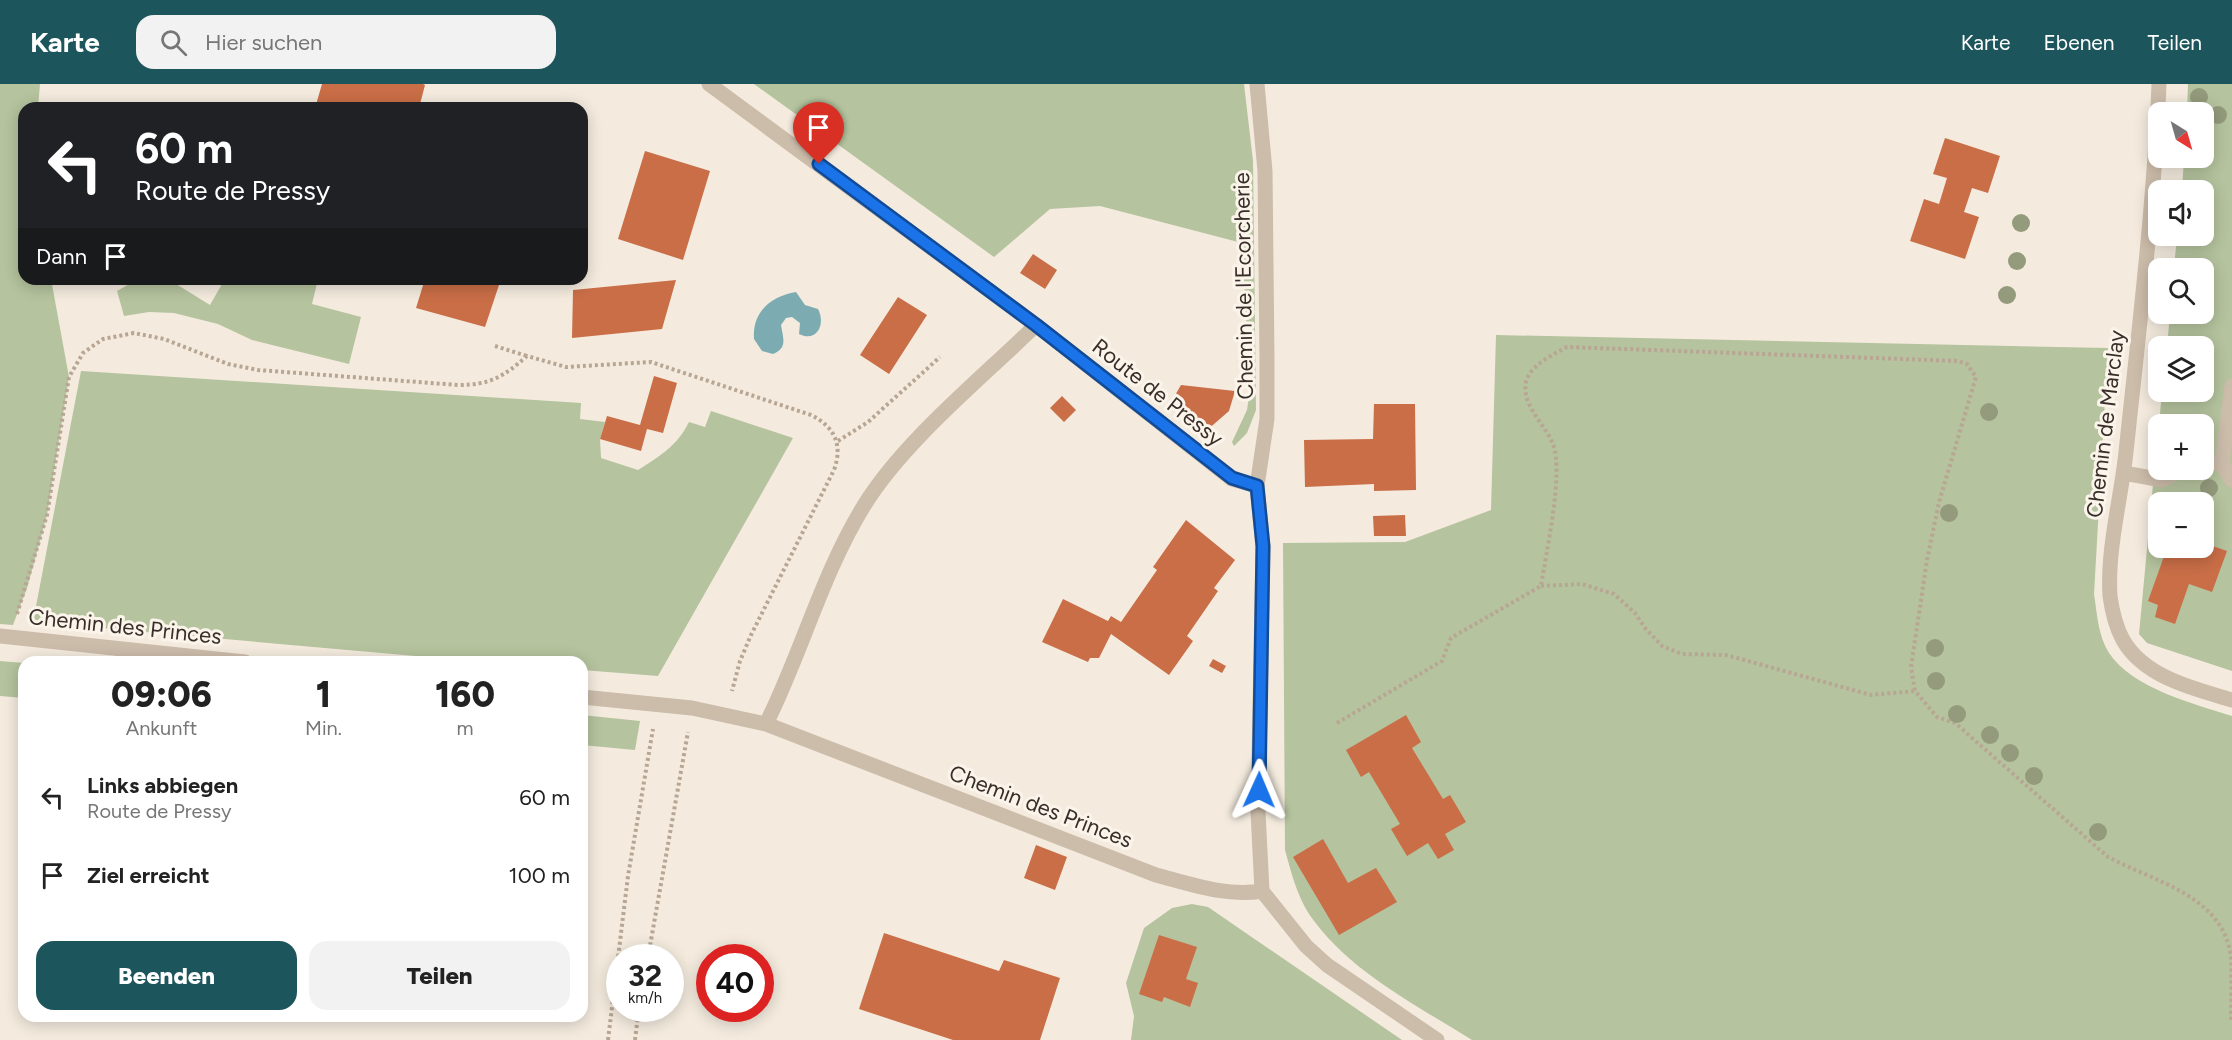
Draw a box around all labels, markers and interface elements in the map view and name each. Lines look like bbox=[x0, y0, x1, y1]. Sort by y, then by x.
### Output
search box bbox=[136, 15, 556, 69]
text: Karte bbox=[30, 25, 100, 59]
icon: search bbox=[157, 26, 190, 59]
text: Hier suchen bbox=[205, 29, 322, 56]
text: Karte bbox=[1961, 30, 2010, 55]
text: Ebenen bbox=[2043, 30, 2115, 55]
text: Teilen bbox=[2148, 30, 2202, 55]
pin bbox=[793, 102, 844, 164]
north arrow bbox=[2148, 102, 2214, 168]
map controls bbox=[2148, 102, 2214, 558]
icon: arrive bbox=[802, 111, 835, 144]
text: 60 m bbox=[135, 123, 233, 174]
icon: left bbox=[36, 126, 114, 204]
street label: Chemin de l'Ecorcherie bbox=[1228, 172, 1259, 400]
text: Route de Pressy bbox=[135, 174, 330, 207]
button: sound bbox=[2148, 180, 2214, 246]
icon: arrive bbox=[99, 240, 132, 273]
text: Dann bbox=[36, 243, 87, 270]
button: search bbox=[2148, 258, 2214, 324]
street label: Chemin de Marclay bbox=[2081, 328, 2130, 519]
street label: Route de Pressy bbox=[1087, 333, 1229, 452]
button: layers bbox=[2148, 336, 2214, 402]
button: + bbox=[2148, 414, 2214, 480]
button: − bbox=[2148, 492, 2214, 558]
street label: Chemin des Princes bbox=[27, 603, 223, 650]
text: 09:06 bbox=[111, 673, 212, 716]
text: 1 bbox=[316, 673, 331, 716]
text: 160 bbox=[435, 673, 495, 716]
text: Ankunft bbox=[126, 716, 197, 740]
text: Min. bbox=[305, 716, 342, 740]
text: m bbox=[456, 716, 473, 740]
position arrow bbox=[1227, 758, 1291, 822]
street label: Chemin des Princes bbox=[945, 759, 1136, 854]
text: Links abbiegen bbox=[87, 772, 238, 799]
icon: left bbox=[36, 781, 69, 814]
text: 60 m bbox=[519, 784, 570, 811]
text: Route de Pressy bbox=[87, 799, 232, 823]
icon: arrive bbox=[36, 859, 69, 892]
text: Ziel erreicht bbox=[87, 862, 210, 889]
text: 100 m bbox=[509, 862, 570, 889]
button: Beenden bbox=[36, 941, 297, 1010]
button: Teilen bbox=[309, 941, 570, 1010]
speed limit sign: 40 bbox=[696, 944, 774, 1022]
text: 32 bbox=[628, 957, 662, 994]
text: km/h bbox=[628, 989, 662, 1007]

